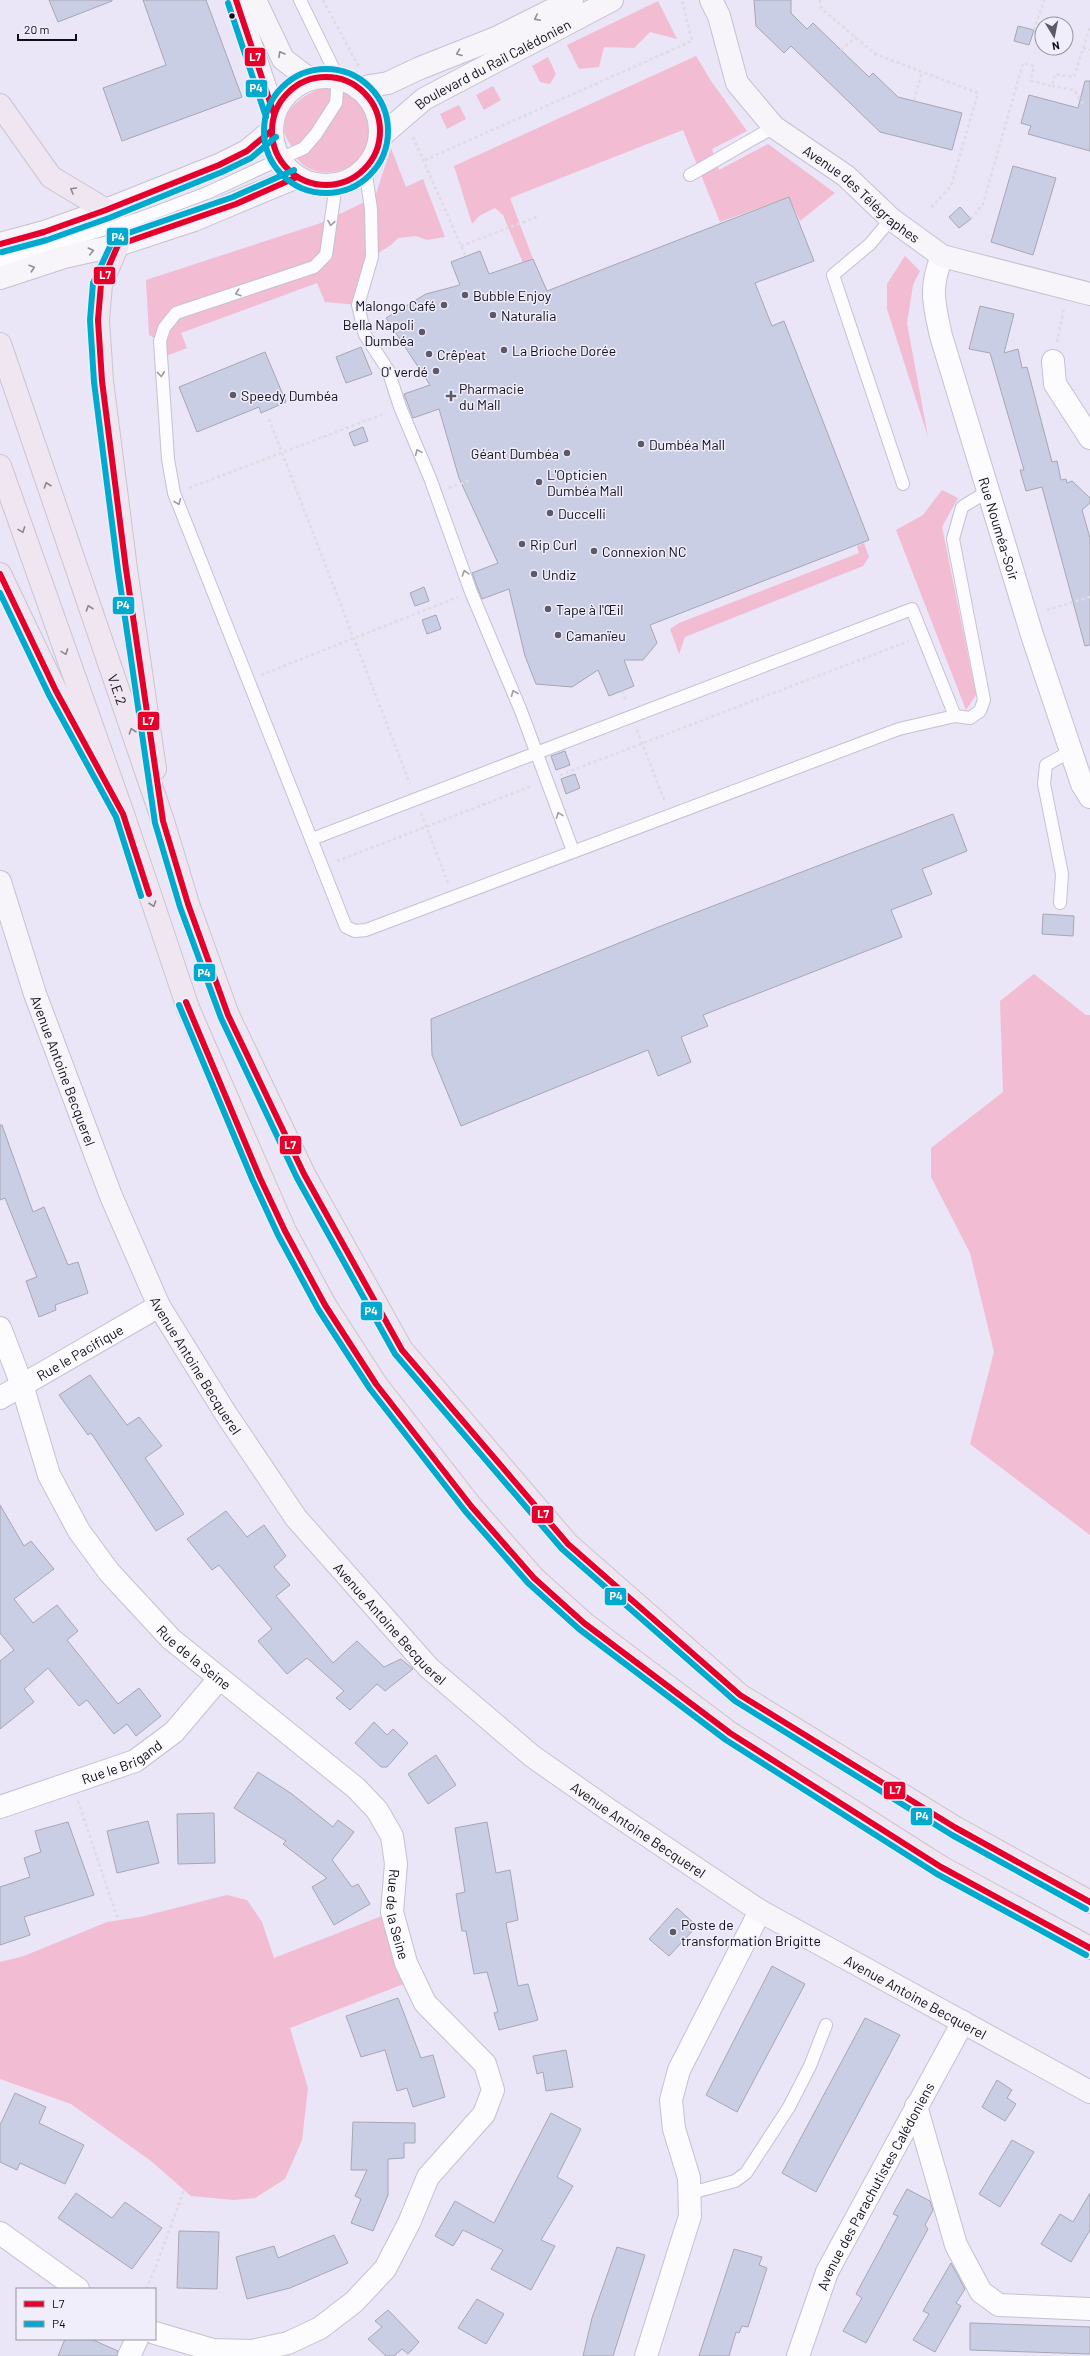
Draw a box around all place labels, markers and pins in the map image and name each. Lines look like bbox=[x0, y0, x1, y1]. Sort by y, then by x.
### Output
unlabelled marker bbox=[227, 11, 237, 21]
place label: Bubble Enjoy bbox=[473, 287, 552, 304]
marker: Bubble Enjoy bbox=[460, 290, 470, 300]
place label: Malongo Café bbox=[355, 297, 436, 314]
marker: Malongo Café bbox=[439, 300, 449, 310]
place label: Naturalia bbox=[501, 307, 556, 324]
marker: Naturalia bbox=[488, 310, 498, 320]
place label: Bella Napoli Dumbéa bbox=[343, 316, 414, 349]
marker: Bella Napoli Dumbéa bbox=[417, 327, 427, 337]
place label: La Brioche Dorée bbox=[512, 342, 616, 359]
marker: La Brioche Dorée bbox=[499, 345, 509, 355]
place label: Crêp'eat bbox=[437, 346, 486, 363]
marker: Crêp'eat bbox=[424, 349, 434, 359]
place label: O' verdé bbox=[381, 363, 428, 380]
marker: O' verdé bbox=[431, 366, 441, 376]
place label: Pharmacie du Mall bbox=[459, 380, 524, 413]
place label: Speedy Dumbéa bbox=[241, 387, 338, 404]
marker: Speedy Dumbéa bbox=[228, 390, 238, 400]
marker: Pharmacie du Mall bbox=[446, 391, 456, 401]
place label: Dumbéa Mall bbox=[649, 436, 725, 453]
marker: Dumbéa Mall bbox=[636, 439, 646, 449]
place label: Géant Dumbéa bbox=[471, 445, 559, 462]
marker: Géant Dumbéa bbox=[562, 448, 572, 458]
place label: L'Opticien Dumbéa Mall bbox=[547, 466, 623, 499]
marker: L'Opticien Dumbéa Mall bbox=[534, 477, 544, 487]
place label: Duccelli bbox=[558, 505, 606, 522]
marker: Duccelli bbox=[545, 508, 555, 518]
place label: Rip Curl bbox=[530, 536, 577, 553]
marker: Rip Curl bbox=[517, 539, 527, 549]
place label: Connexion NC bbox=[602, 543, 687, 560]
marker: Connexion NC bbox=[589, 546, 599, 556]
place label: Undiz bbox=[542, 566, 576, 583]
marker: Undiz bbox=[529, 569, 539, 579]
place label: Tape à l'Œil bbox=[556, 601, 623, 618]
marker: Tape à l'Œil bbox=[543, 604, 553, 614]
place label: Camanïeu bbox=[566, 627, 626, 644]
marker: Camanïeu bbox=[553, 630, 563, 640]
place label: Poste de transformation Brigitte bbox=[681, 1916, 821, 1949]
marker: Poste de transformation Brigitte bbox=[668, 1927, 678, 1937]

